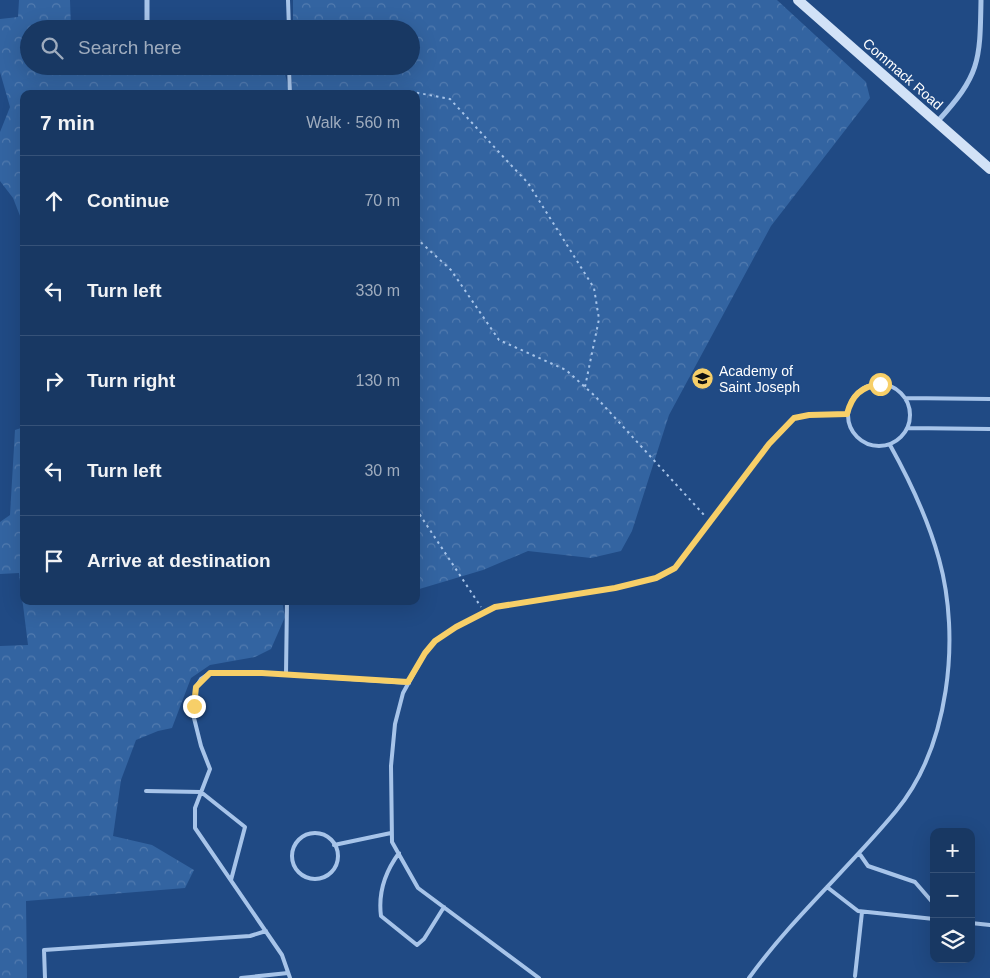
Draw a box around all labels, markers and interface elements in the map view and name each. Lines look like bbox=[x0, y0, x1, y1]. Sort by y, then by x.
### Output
search box bbox=[20, 20, 420, 75]
icon: search bbox=[38, 34, 66, 62]
street label: Commack Road bbox=[860, 35, 946, 113]
text: Search here bbox=[78, 37, 182, 58]
text: 7 min bbox=[40, 111, 95, 134]
text: Walk · 560 m bbox=[306, 114, 400, 131]
icon: ahead bbox=[40, 187, 68, 215]
text: Continue bbox=[87, 190, 169, 211]
text: 70 m bbox=[364, 192, 400, 209]
icon: left bbox=[40, 277, 68, 305]
text: Turn left bbox=[87, 280, 162, 301]
text: 330 m bbox=[356, 282, 400, 299]
place label: Academy of Saint Joseph bbox=[719, 363, 800, 395]
icon: right bbox=[40, 367, 68, 395]
school or university icon: Academy of Saint Joseph bbox=[691, 367, 715, 391]
text: Turn right bbox=[87, 370, 175, 391]
text: 130 m bbox=[356, 372, 400, 389]
route start bbox=[869, 373, 892, 396]
icon: left bbox=[40, 457, 68, 485]
text: Turn left bbox=[87, 460, 162, 481]
text: 30 m bbox=[364, 462, 400, 479]
icon: arrive bbox=[40, 547, 68, 575]
text: Arrive at destination bbox=[87, 550, 271, 571]
route end bbox=[183, 695, 206, 718]
map controls bbox=[930, 828, 975, 963]
button: + bbox=[930, 828, 975, 873]
button: − bbox=[930, 873, 975, 918]
button: layers bbox=[930, 918, 975, 963]

